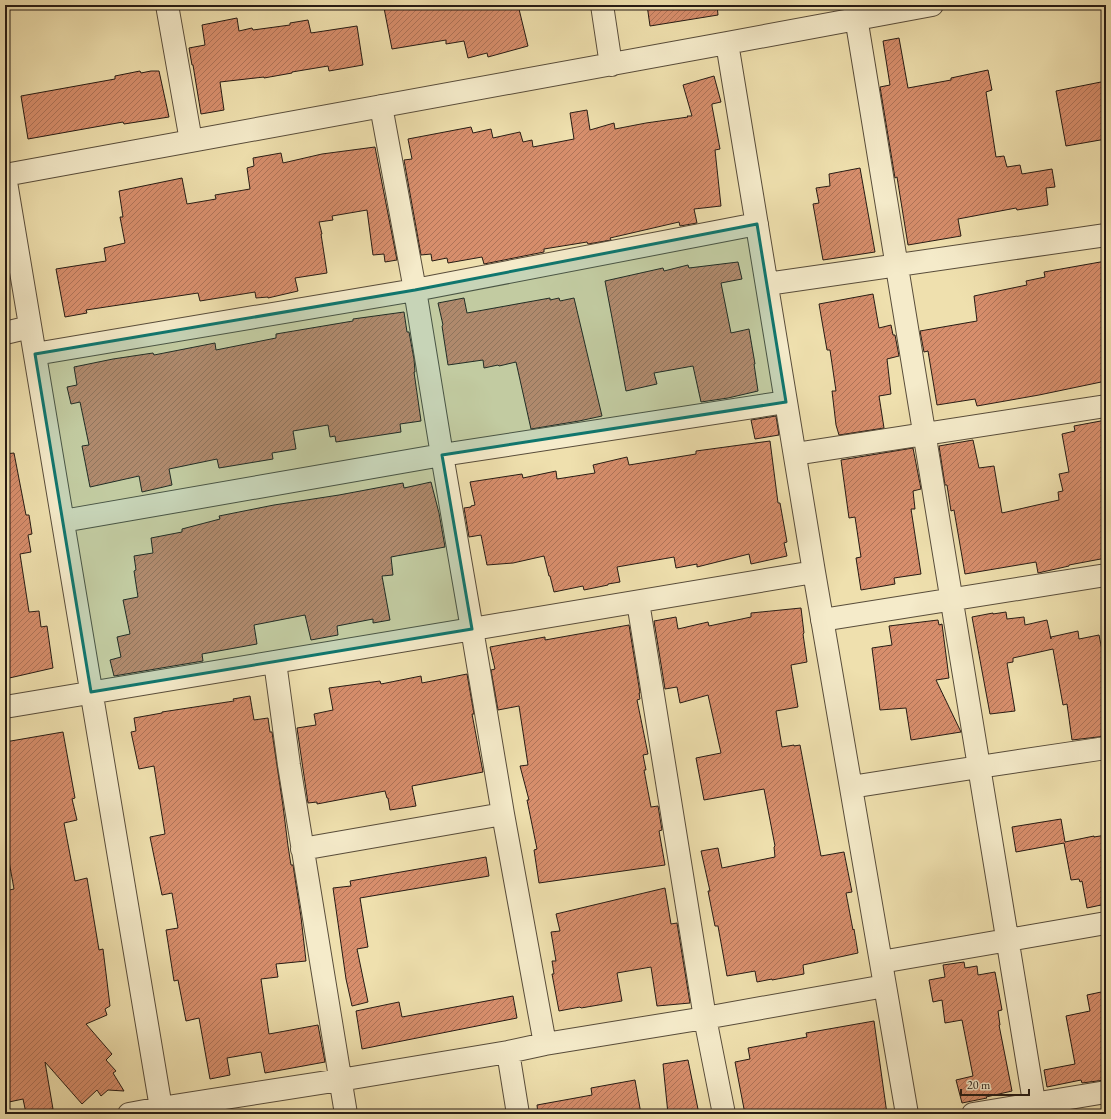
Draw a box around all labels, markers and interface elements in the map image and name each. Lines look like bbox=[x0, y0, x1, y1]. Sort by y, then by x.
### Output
scale bar bbox=[961, 1071, 1029, 1097]
text: 20 m bbox=[967, 1077, 991, 1093]

